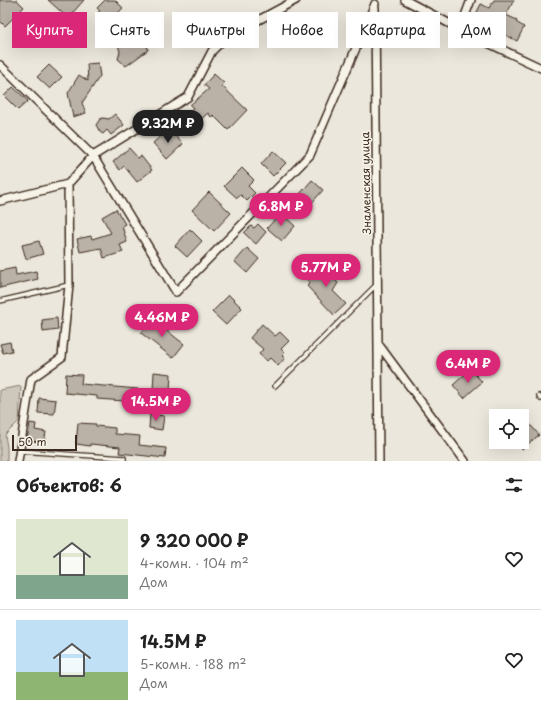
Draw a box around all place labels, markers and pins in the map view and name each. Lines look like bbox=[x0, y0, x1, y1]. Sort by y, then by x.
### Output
pin: 9.32M ₽ bbox=[131, 110, 205, 144]
pin: 6.8M ₽ bbox=[248, 193, 314, 227]
pin: 5.77M ₽ bbox=[289, 254, 363, 288]
pin: 4.46M ₽ bbox=[125, 304, 199, 338]
pin: 6.4M ₽ bbox=[435, 350, 501, 384]
pin: 14.5M ₽ bbox=[119, 388, 193, 422]

